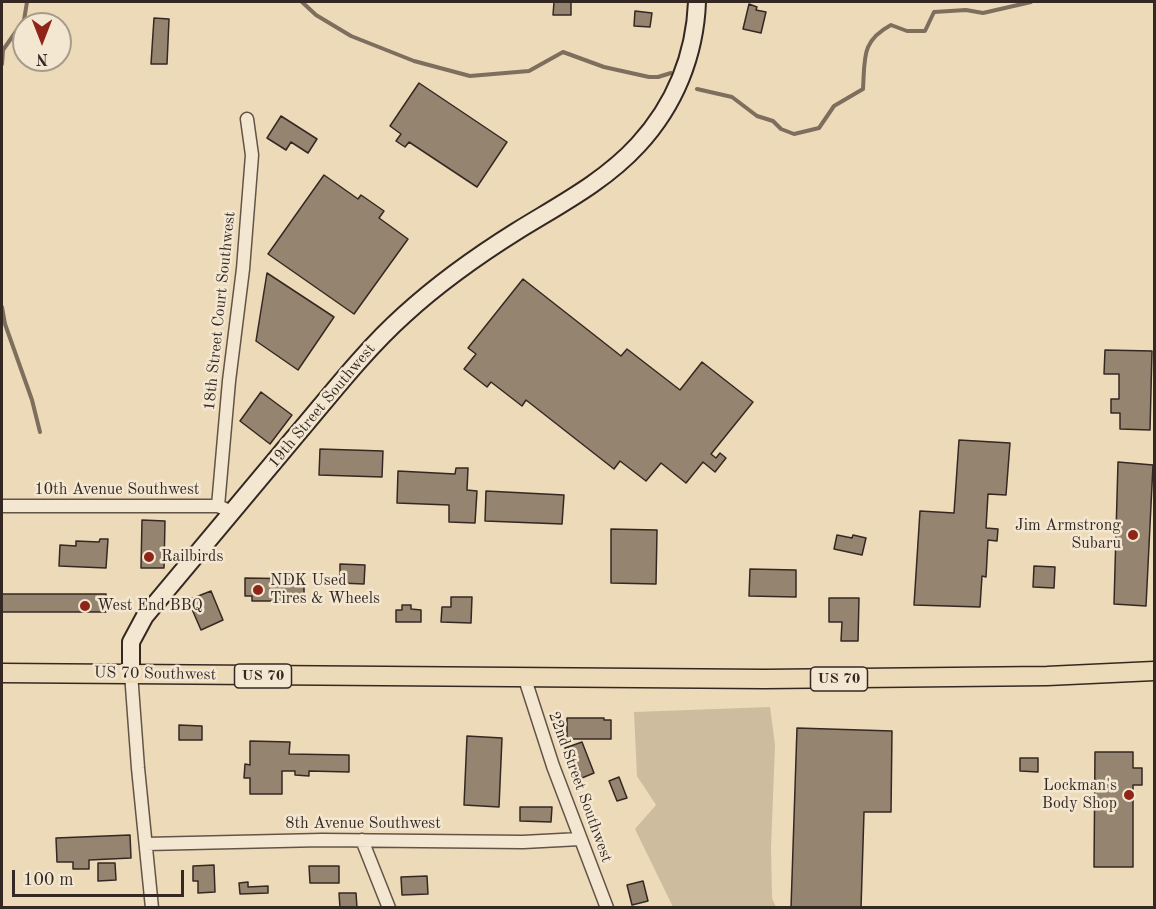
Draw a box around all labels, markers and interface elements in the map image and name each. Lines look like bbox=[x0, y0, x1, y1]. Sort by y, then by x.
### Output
north arrow bbox=[12, 12, 72, 72]
text: N bbox=[36, 50, 48, 66]
street label: 18th Street Court Southwest bbox=[200, 210, 240, 412]
street label: 19th Street Southwest bbox=[264, 340, 380, 472]
street label: 10th Avenue Southwest bbox=[35, 480, 199, 500]
place label: Jim Armstrong Subaru bbox=[1015, 516, 1121, 554]
marker: Jim Armstrong Subaru bbox=[1126, 528, 1140, 542]
place label: Railbirds bbox=[161, 547, 223, 567]
marker: Railbirds bbox=[142, 550, 156, 564]
place label: NDK Used Tires & Wheels bbox=[270, 571, 380, 609]
marker: NDK Used Tires & Wheels bbox=[251, 583, 265, 597]
place label: West End BBQ bbox=[97, 596, 203, 616]
marker: West End BBQ bbox=[78, 599, 92, 613]
street label: US 70 Southwest bbox=[94, 663, 216, 685]
road number: US 70 bbox=[234, 664, 292, 688]
road number: US 70 bbox=[810, 667, 868, 691]
street label: 22nd Street Southwest bbox=[544, 709, 616, 865]
place label: Lockman's Body Shop bbox=[1042, 776, 1117, 814]
marker: Lockman's Body Shop bbox=[1122, 788, 1136, 802]
street label: 8th Avenue Southwest bbox=[285, 814, 441, 834]
scale bar bbox=[15, 858, 188, 896]
text: 100 m bbox=[23, 871, 74, 889]

